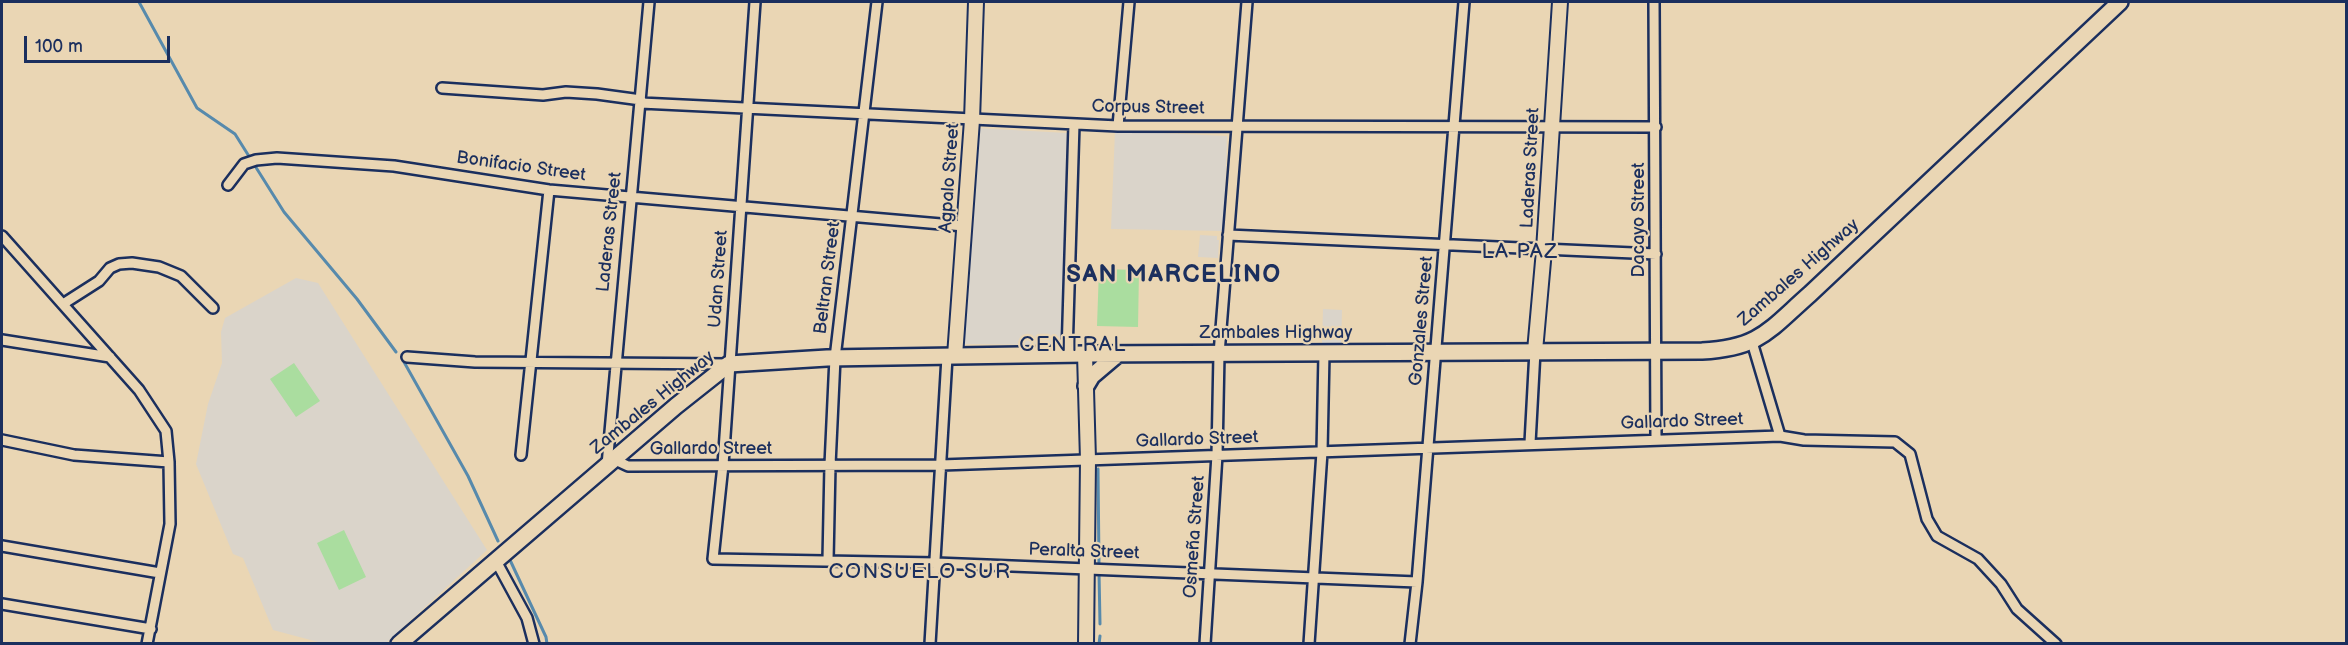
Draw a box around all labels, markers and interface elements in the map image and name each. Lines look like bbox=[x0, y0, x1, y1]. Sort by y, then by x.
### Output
scale bar bbox=[27, 24, 172, 62]
text: 100 m bbox=[35, 36, 83, 57]
street label: Corpus Street bbox=[1091, 96, 1205, 120]
street label: Laderas Street bbox=[1517, 107, 1545, 229]
street label: Agpalo Street bbox=[935, 122, 965, 234]
street label: Bonifacio Street bbox=[455, 147, 587, 187]
street label: Dacayo Street bbox=[1628, 163, 1650, 277]
street label: Laderas Street bbox=[593, 171, 627, 293]
street label: Zambales Highway bbox=[1734, 215, 1864, 331]
street label: Beltran Street bbox=[810, 220, 846, 336]
street label: Udan Street bbox=[705, 229, 733, 329]
district label: LA PAZ bbox=[1481, 240, 1559, 266]
street label: Gonzales Street bbox=[1406, 255, 1438, 387]
district label: SAN MARCELINO bbox=[1066, 262, 1282, 290]
street label: Zambales Highway bbox=[1200, 322, 1352, 344]
district label: CENTRAL bbox=[1019, 333, 1127, 359]
street label: Zambales Highway bbox=[587, 347, 719, 459]
street label: Gallardo Street bbox=[1620, 409, 1744, 435]
street label: Gallardo Street bbox=[1135, 427, 1259, 453]
street label: Gallardo Street bbox=[650, 438, 772, 460]
street label: Osmeña Street bbox=[1180, 475, 1210, 599]
street label: Peralta Street bbox=[1028, 539, 1140, 565]
district label: CONSUELO SUR bbox=[829, 560, 1011, 586]

